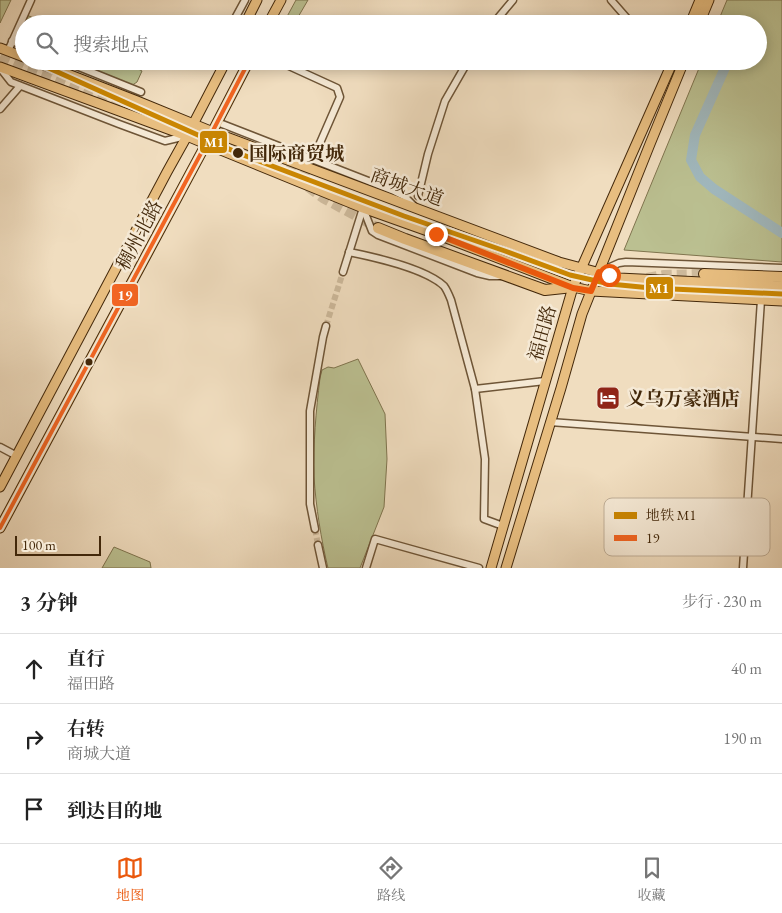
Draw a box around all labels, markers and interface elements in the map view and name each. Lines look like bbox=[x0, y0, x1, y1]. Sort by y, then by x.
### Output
search box bbox=[15, 15, 767, 70]
icon: search bbox=[33, 29, 61, 57]
text: 搜索地点 bbox=[73, 32, 149, 57]
line badge: M1 bbox=[199, 130, 228, 154]
text: M1 bbox=[204, 133, 224, 151]
place label: 国际商贸城 bbox=[249, 141, 344, 166]
marker: 国际商贸城 bbox=[231, 146, 245, 160]
street label: 商城大道 bbox=[367, 162, 447, 212]
street label: 稠州北路 bbox=[110, 196, 168, 274]
route end bbox=[425, 223, 448, 246]
route start bbox=[598, 264, 621, 287]
line badge: M1 bbox=[645, 276, 674, 300]
text: M1 bbox=[649, 279, 669, 297]
line badge: 19 bbox=[111, 283, 139, 307]
text: 19 bbox=[118, 286, 133, 304]
street label: 福田路 bbox=[522, 302, 562, 364]
unlabelled marker bbox=[84, 357, 94, 367]
hotel icon: 义乌万豪酒店 bbox=[595, 385, 621, 411]
place label: 义乌万豪酒店 bbox=[626, 386, 740, 411]
legend bbox=[604, 498, 770, 556]
text: 地铁 M1 bbox=[646, 506, 696, 524]
text: 19 bbox=[646, 529, 660, 547]
scale bar bbox=[15, 533, 101, 556]
text: 100 m bbox=[22, 536, 56, 554]
text: 3 分钟 bbox=[20, 589, 78, 616]
text: 步行 · 230 m bbox=[682, 591, 762, 612]
text: 直行 bbox=[67, 646, 105, 671]
icon: ahead bbox=[20, 655, 48, 683]
text: 40 m bbox=[731, 658, 762, 679]
text: 福田路 bbox=[67, 673, 115, 694]
text: 右转 bbox=[67, 716, 105, 741]
icon: right bbox=[20, 725, 48, 753]
text: 190 m bbox=[723, 728, 762, 749]
text: 商城大道 bbox=[67, 743, 131, 764]
icon: arrive bbox=[20, 795, 48, 823]
text: 到达目的地 bbox=[67, 798, 162, 823]
tab: 地图 bbox=[116, 854, 144, 904]
tab: 路线 bbox=[377, 854, 405, 904]
tab: 收藏 bbox=[638, 854, 666, 904]

